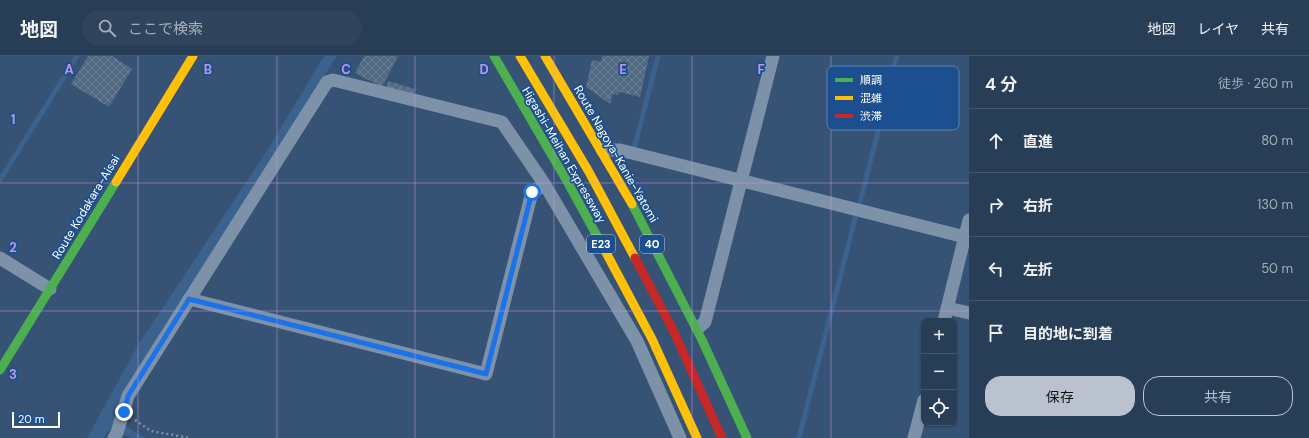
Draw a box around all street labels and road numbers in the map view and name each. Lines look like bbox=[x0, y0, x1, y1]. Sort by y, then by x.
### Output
street label: Route Nagoya-Kanie-Yatomi bbox=[570, 83, 662, 226]
street label: Higashi-Meihan Expressway bbox=[518, 84, 610, 226]
street label: Route Kodakara-Aisai bbox=[48, 152, 124, 262]
road number: E23 bbox=[587, 235, 615, 253]
road number: 40 bbox=[640, 235, 664, 253]

